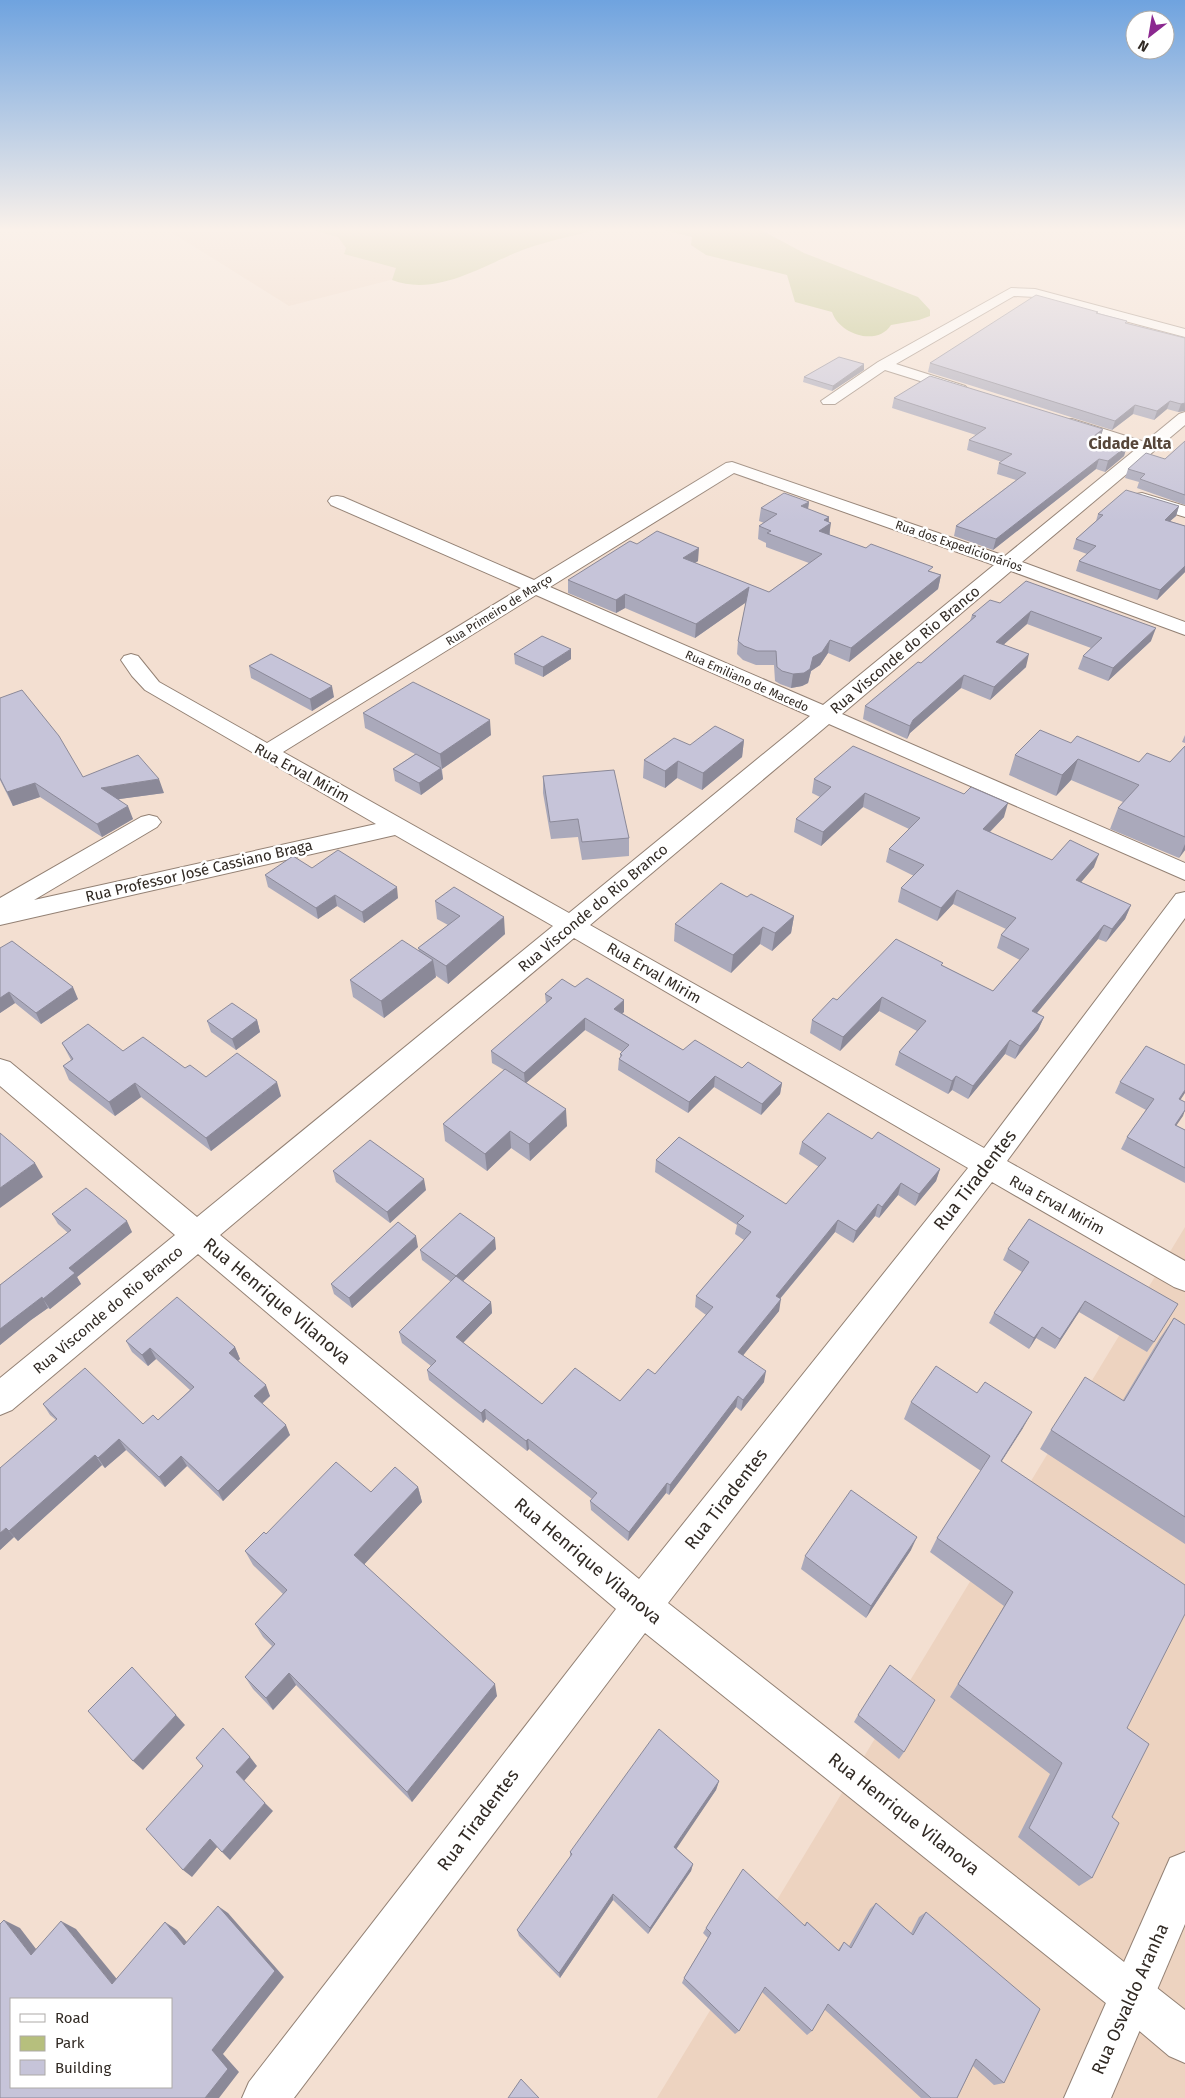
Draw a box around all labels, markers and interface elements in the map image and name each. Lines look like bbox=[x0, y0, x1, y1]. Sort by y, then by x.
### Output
north arrow bbox=[1125, 10, 1175, 60]
text: N bbox=[1135, 36, 1152, 55]
district label: Cidade Alta bbox=[1088, 434, 1172, 453]
street label: Rua dos Expedicionários bbox=[894, 518, 1025, 575]
street label: Rua Primeiro de Março bbox=[443, 571, 555, 649]
street label: Rua Visconde do Rio Branco bbox=[827, 582, 983, 718]
street label: Rua Emiliano de Macedo bbox=[683, 647, 811, 715]
street label: Rua Erval Mirim bbox=[251, 739, 353, 807]
street label: Rua Professor José Cassiano Braga bbox=[84, 836, 314, 906]
street label: Rua Visconde do Rio Branco bbox=[515, 840, 671, 976]
street label: Rua Erval Mirim bbox=[604, 939, 704, 1007]
street label: Rua Tiradentes bbox=[929, 1125, 1021, 1235]
street label: Rua Erval Mirim bbox=[1006, 1171, 1108, 1239]
street label: Rua Henrique Vilanova bbox=[199, 1233, 355, 1369]
street label: Rua Visconde do Rio Branco bbox=[30, 1242, 186, 1378]
street label: Rua Tiradentes bbox=[680, 1444, 772, 1554]
street label: Rua Henrique Vilanova bbox=[510, 1493, 666, 1629]
street label: Rua Henrique Vilanova bbox=[824, 1748, 984, 1880]
street label: Rua Tiradentes bbox=[433, 1765, 523, 1875]
street label: Rua Osvaldo Aranha bbox=[1087, 1920, 1173, 2078]
legend bbox=[10, 1998, 172, 2088]
text: Road bbox=[55, 2009, 90, 2027]
text: Park bbox=[55, 2034, 85, 2052]
text: Building bbox=[55, 2059, 111, 2077]

